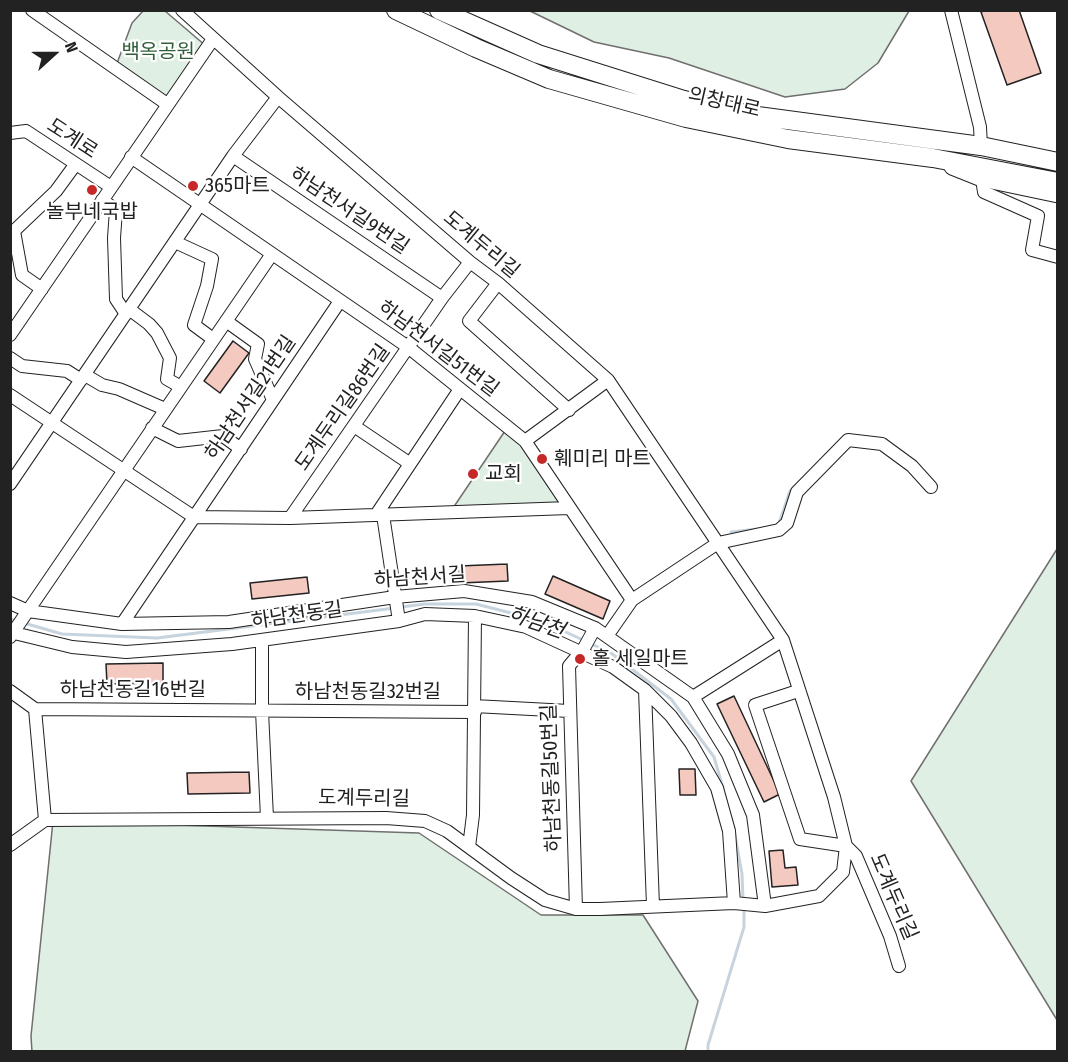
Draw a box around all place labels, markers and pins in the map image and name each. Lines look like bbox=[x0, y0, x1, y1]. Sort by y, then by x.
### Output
place label: 365마트 bbox=[205, 174, 270, 198]
marker: 365마트 bbox=[186, 179, 200, 193]
marker: 놀부네국밥 bbox=[85, 183, 99, 197]
place label: 놀부네국밥 bbox=[46, 200, 138, 224]
place label: 훼미리 마트 bbox=[554, 447, 651, 471]
marker: 훼미리 마트 bbox=[535, 452, 549, 466]
place label: 교회 bbox=[485, 462, 522, 486]
marker: 교회 bbox=[466, 467, 480, 481]
place label: 홀 세일마트 bbox=[592, 647, 689, 671]
marker: 홀 세일마트 bbox=[573, 652, 587, 666]

